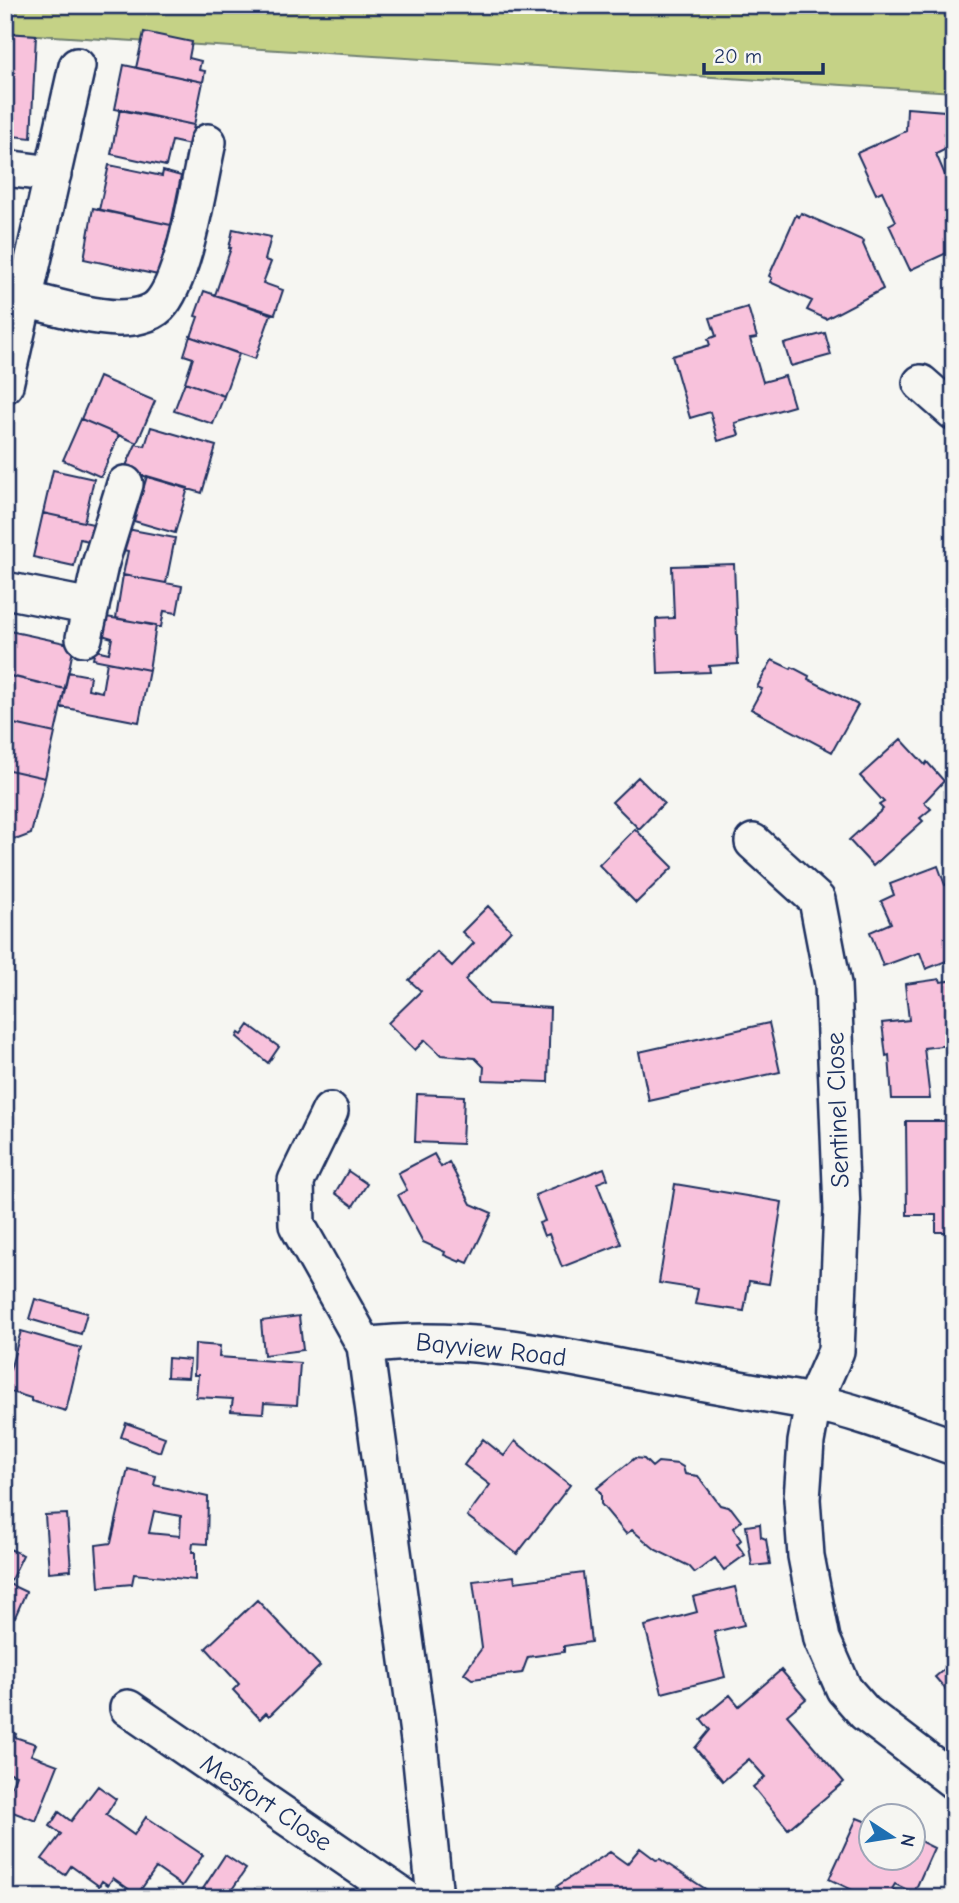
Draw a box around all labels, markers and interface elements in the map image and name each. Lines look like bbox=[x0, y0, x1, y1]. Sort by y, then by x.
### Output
scale bar bbox=[704, 32, 822, 76]
text: 20 m bbox=[714, 44, 762, 68]
street label: Sentinel Close bbox=[820, 1032, 856, 1188]
street label: Bayview Road bbox=[414, 1327, 568, 1373]
street label: Mesfort Close bbox=[195, 1748, 337, 1858]
north arrow bbox=[858, 1801, 928, 1871]
text: N bbox=[896, 1832, 920, 1849]

